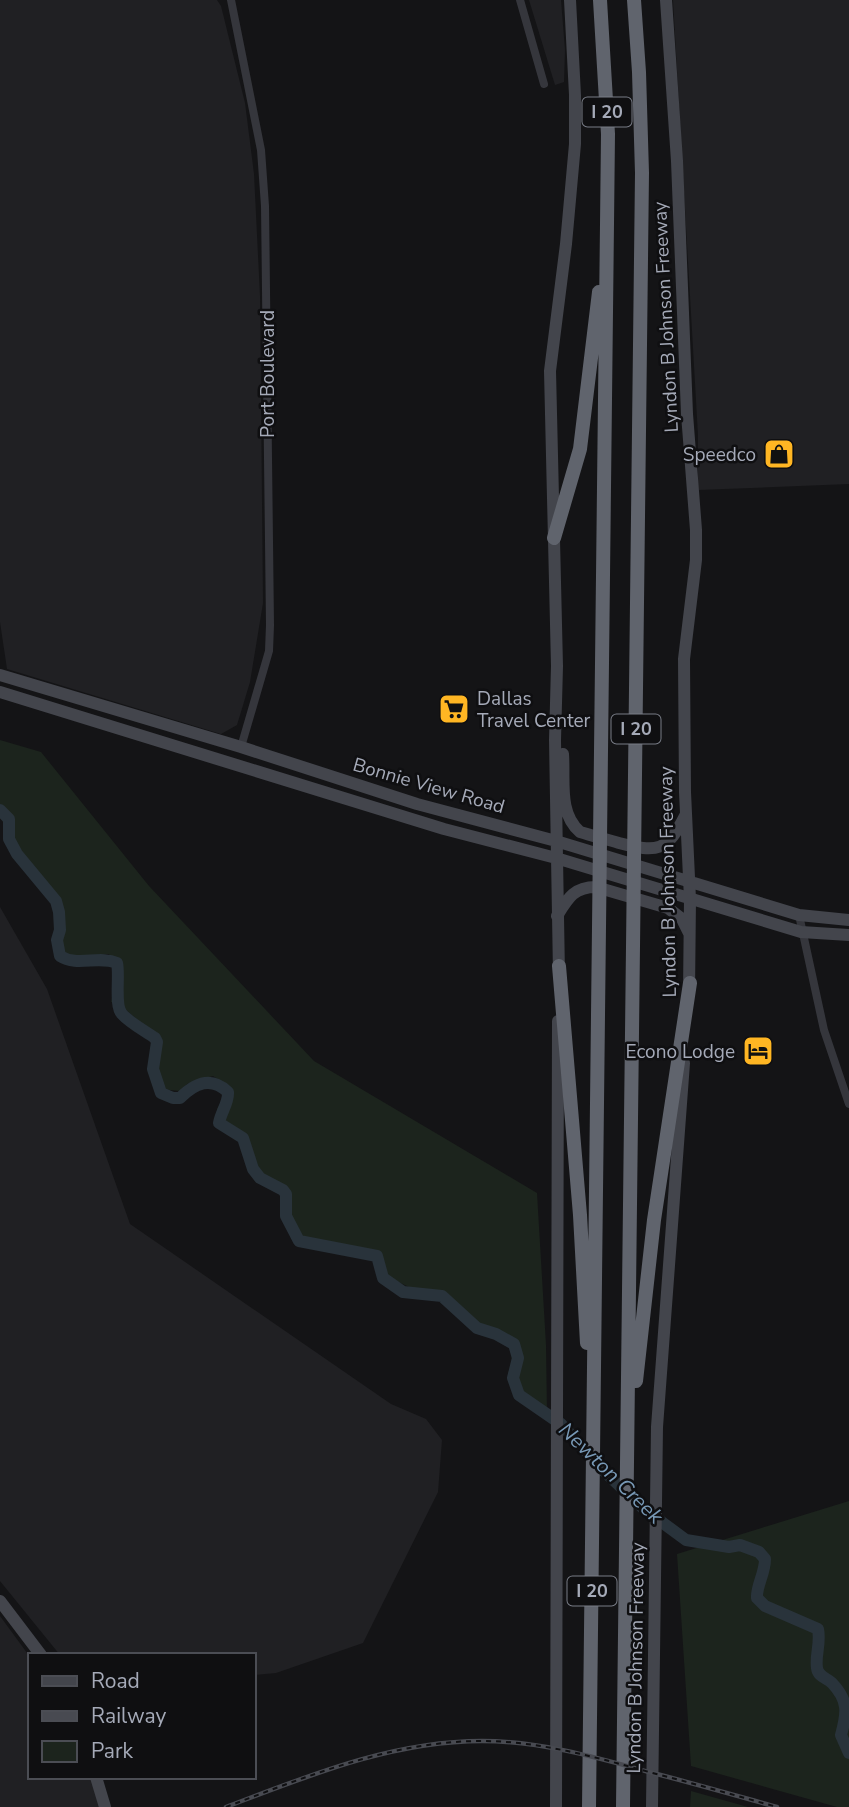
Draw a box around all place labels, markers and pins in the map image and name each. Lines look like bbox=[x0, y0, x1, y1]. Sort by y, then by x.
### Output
shop icon: Speedco bbox=[762, 437, 796, 471]
place label: Speedco bbox=[683, 442, 756, 468]
place label: Dallas Travel Center bbox=[477, 686, 591, 734]
supermarket icon: Dallas Travel Center bbox=[437, 692, 471, 726]
hotel icon: Econo Lodge bbox=[741, 1034, 775, 1068]
place label: Econo Lodge bbox=[625, 1039, 735, 1065]

